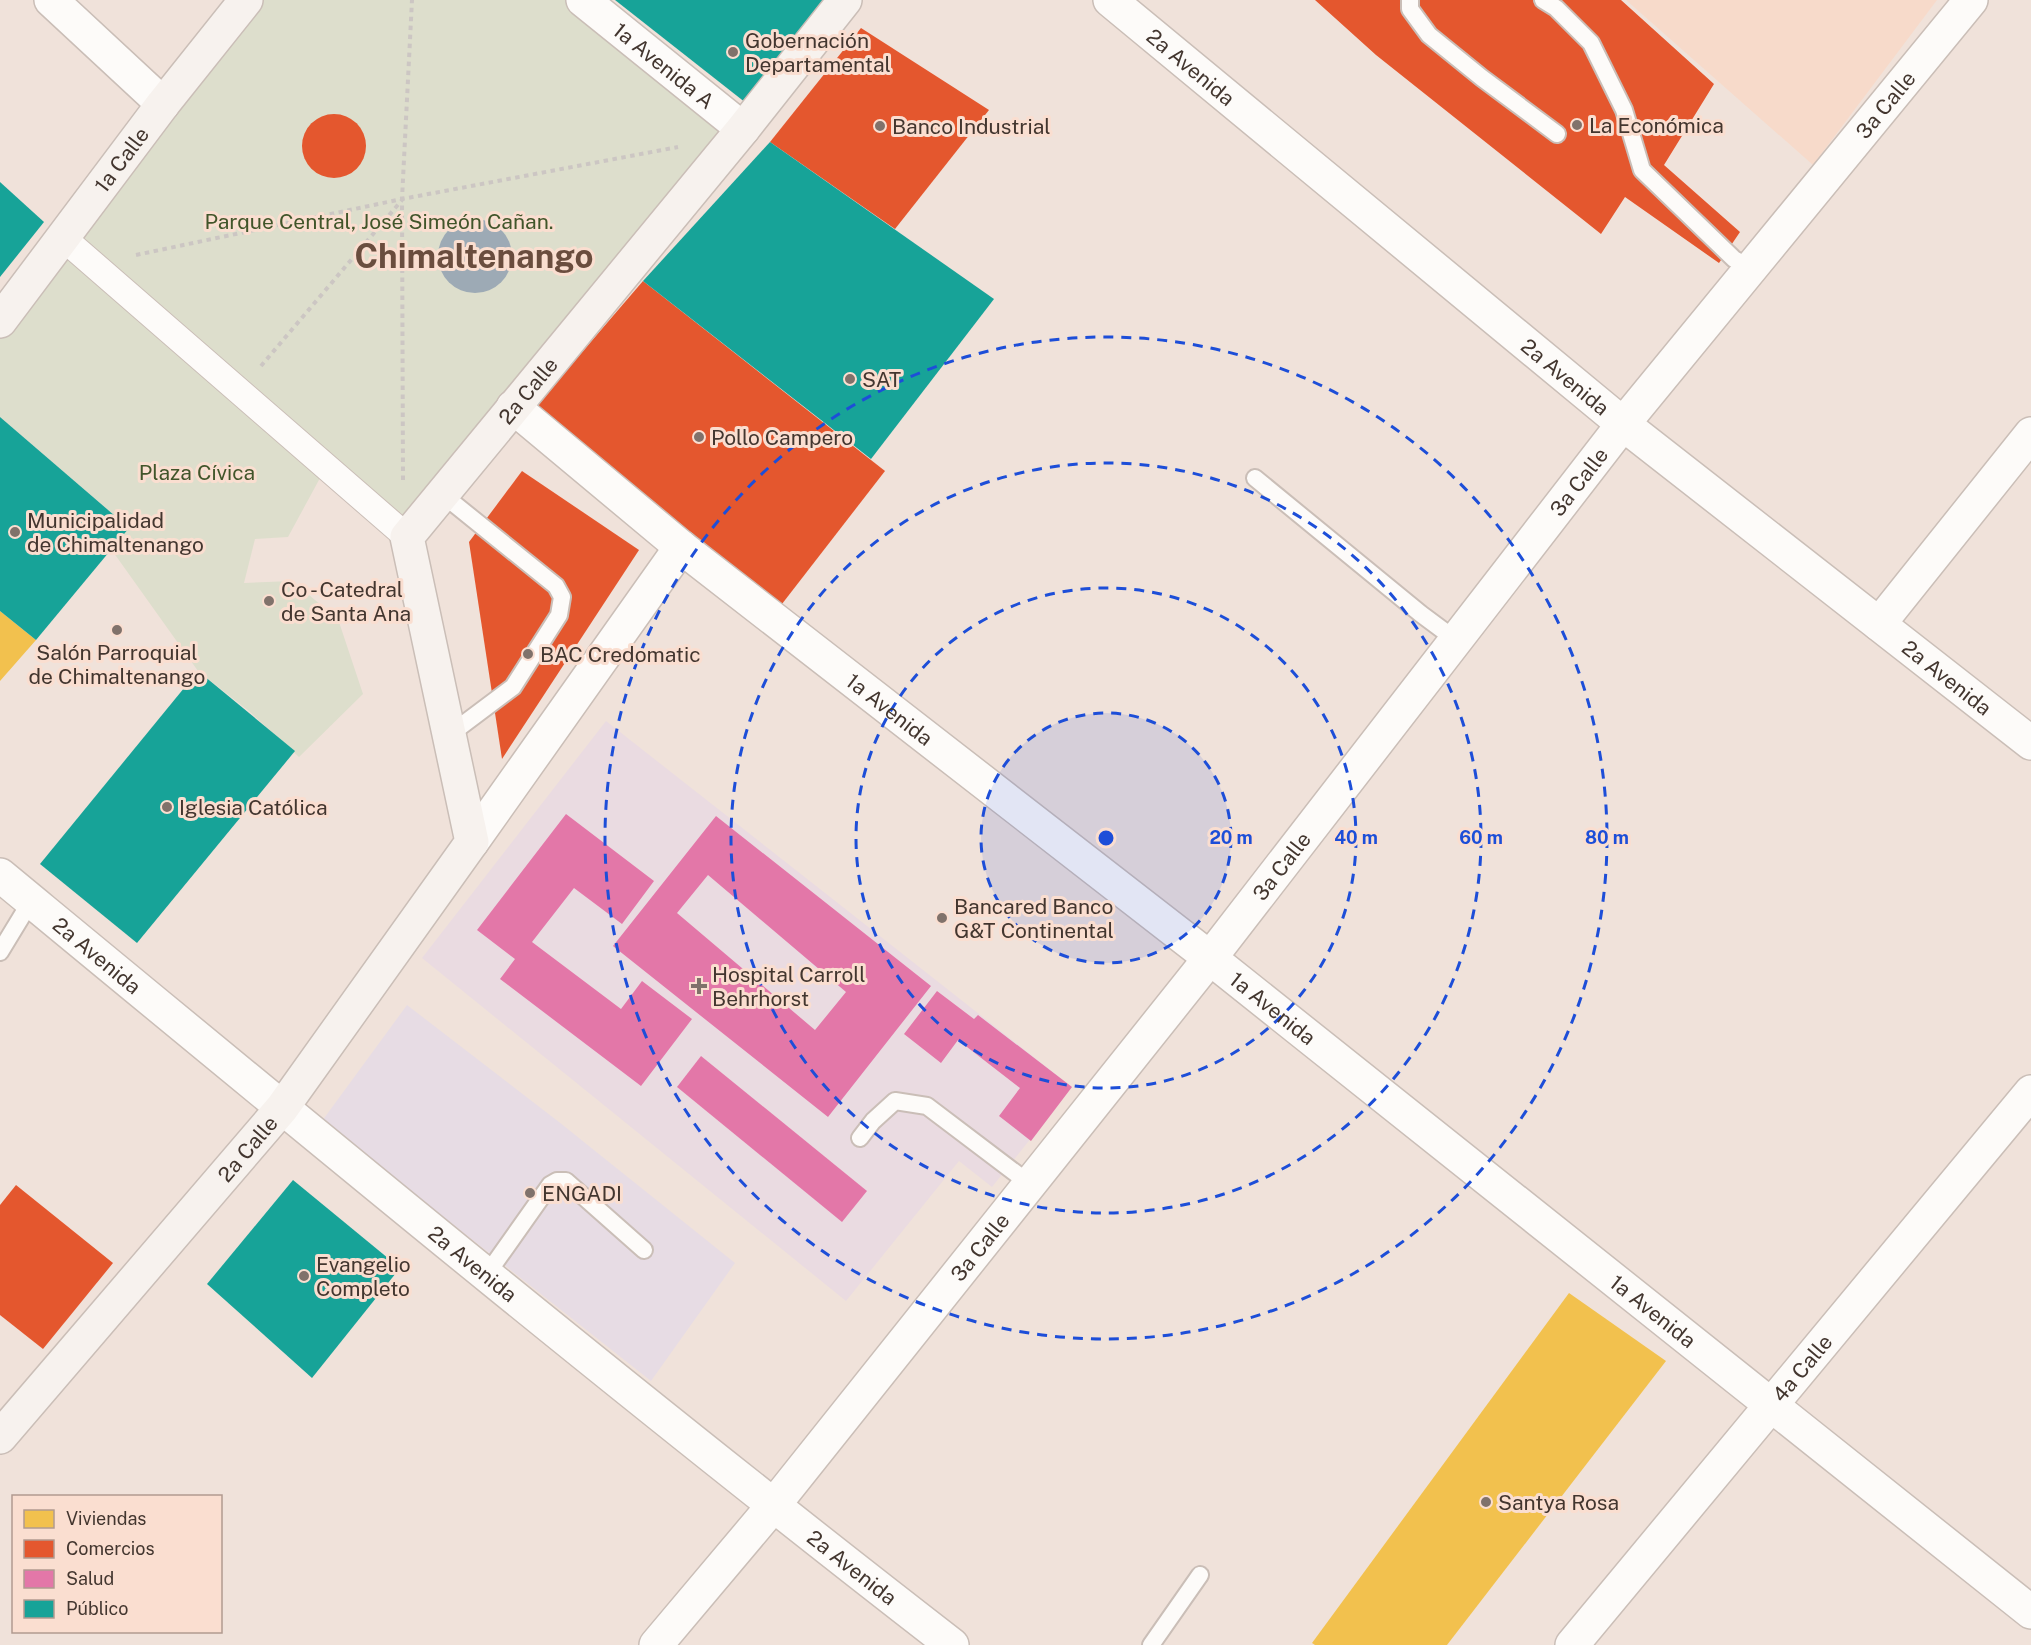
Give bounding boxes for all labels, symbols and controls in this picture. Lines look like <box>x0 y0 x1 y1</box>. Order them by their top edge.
street label: 1a Avenida A <box>608 17 720 114</box>
street label: 2a Avenida <box>1142 23 1240 111</box>
place label: Gobernación Departamental <box>745 28 891 77</box>
marker: Gobernación Departamental <box>726 45 740 59</box>
street label: 3a Calle <box>1850 66 1920 143</box>
place label: La Económica <box>1589 113 1724 138</box>
place label: Banco Industrial <box>892 114 1051 139</box>
marker: La Económica <box>1570 118 1584 132</box>
marker: Banco Industrial <box>873 119 887 133</box>
street label: 1a Calle <box>89 122 154 197</box>
park label: Parque Central, José Simeón Cañan. <box>205 209 553 234</box>
district label: Chimaltenango <box>354 237 594 275</box>
street label: 2a Avenida <box>1516 333 1615 420</box>
street label: 2a Calle <box>493 352 563 429</box>
place label: SAT <box>862 367 901 392</box>
marker: SAT <box>843 372 857 386</box>
place label: Pollo Campero <box>711 425 853 450</box>
marker: Pollo Campero <box>692 430 706 444</box>
street label: 3a Calle <box>1544 442 1613 521</box>
park label: Plaza Cívica <box>139 460 255 485</box>
place label: Municipalidad de Chimaltenango <box>27 508 204 557</box>
marker: Municipalidad de Chimaltenango <box>8 525 22 539</box>
place label: Co - Catedral de Santa Ana <box>281 577 411 626</box>
marker: Co - Catedral de Santa Ana <box>262 594 276 608</box>
marker: Salón Parroquial de Chimaltenango <box>110 623 124 637</box>
street label: 2a Avenida <box>1897 635 1997 720</box>
place label: Salón Parroquial de Chimaltenango <box>29 640 205 689</box>
place label: BAC Credomatic <box>540 642 701 667</box>
marker: BAC Credomatic <box>521 647 535 661</box>
street label: 1a Avenida <box>841 668 938 751</box>
place label: Iglesia Católica <box>179 795 328 820</box>
marker: Iglesia Católica <box>160 800 174 814</box>
text: 20 m <box>1209 827 1253 848</box>
street label: 3a Calle <box>1247 827 1315 905</box>
text: 40 m <box>1334 827 1378 848</box>
text: 60 m <box>1459 827 1503 848</box>
text: 80 m <box>1585 827 1629 848</box>
centre of rings <box>1096 828 1116 848</box>
place label: Bancared Banco G&T Continental <box>954 894 1114 943</box>
marker: Bancared Banco G&T Continental <box>935 911 949 925</box>
street label: 2a Avenida <box>48 912 146 999</box>
place label: Hospital Carroll Behrhorst <box>712 962 866 1011</box>
street label: 1a Avenida <box>1225 966 1321 1050</box>
marker: Hospital Carroll Behrhorst <box>690 977 708 995</box>
street label: 2a Calle <box>212 1110 283 1187</box>
place label: ENGADI <box>542 1181 622 1206</box>
marker: ENGADI <box>523 1186 537 1200</box>
street label: 3a Calle <box>945 1208 1014 1286</box>
street label: 2a Avenida <box>424 1220 522 1307</box>
place label: Evangelio Completo <box>316 1252 411 1301</box>
marker: Evangelio Completo <box>297 1269 311 1283</box>
street label: 1a Avenida <box>1605 1269 1701 1353</box>
street label: 4a Calle <box>1767 1329 1837 1407</box>
place label: Santya Rosa <box>1498 1490 1619 1515</box>
legend <box>12 1495 222 1633</box>
marker: Santya Rosa <box>1479 1495 1493 1509</box>
text: Viviendas <box>66 1508 146 1529</box>
street label: 2a Avenida <box>803 1524 902 1610</box>
text: Comercios <box>66 1538 155 1559</box>
text: Salud <box>66 1568 114 1589</box>
text: Público <box>66 1598 128 1619</box>

